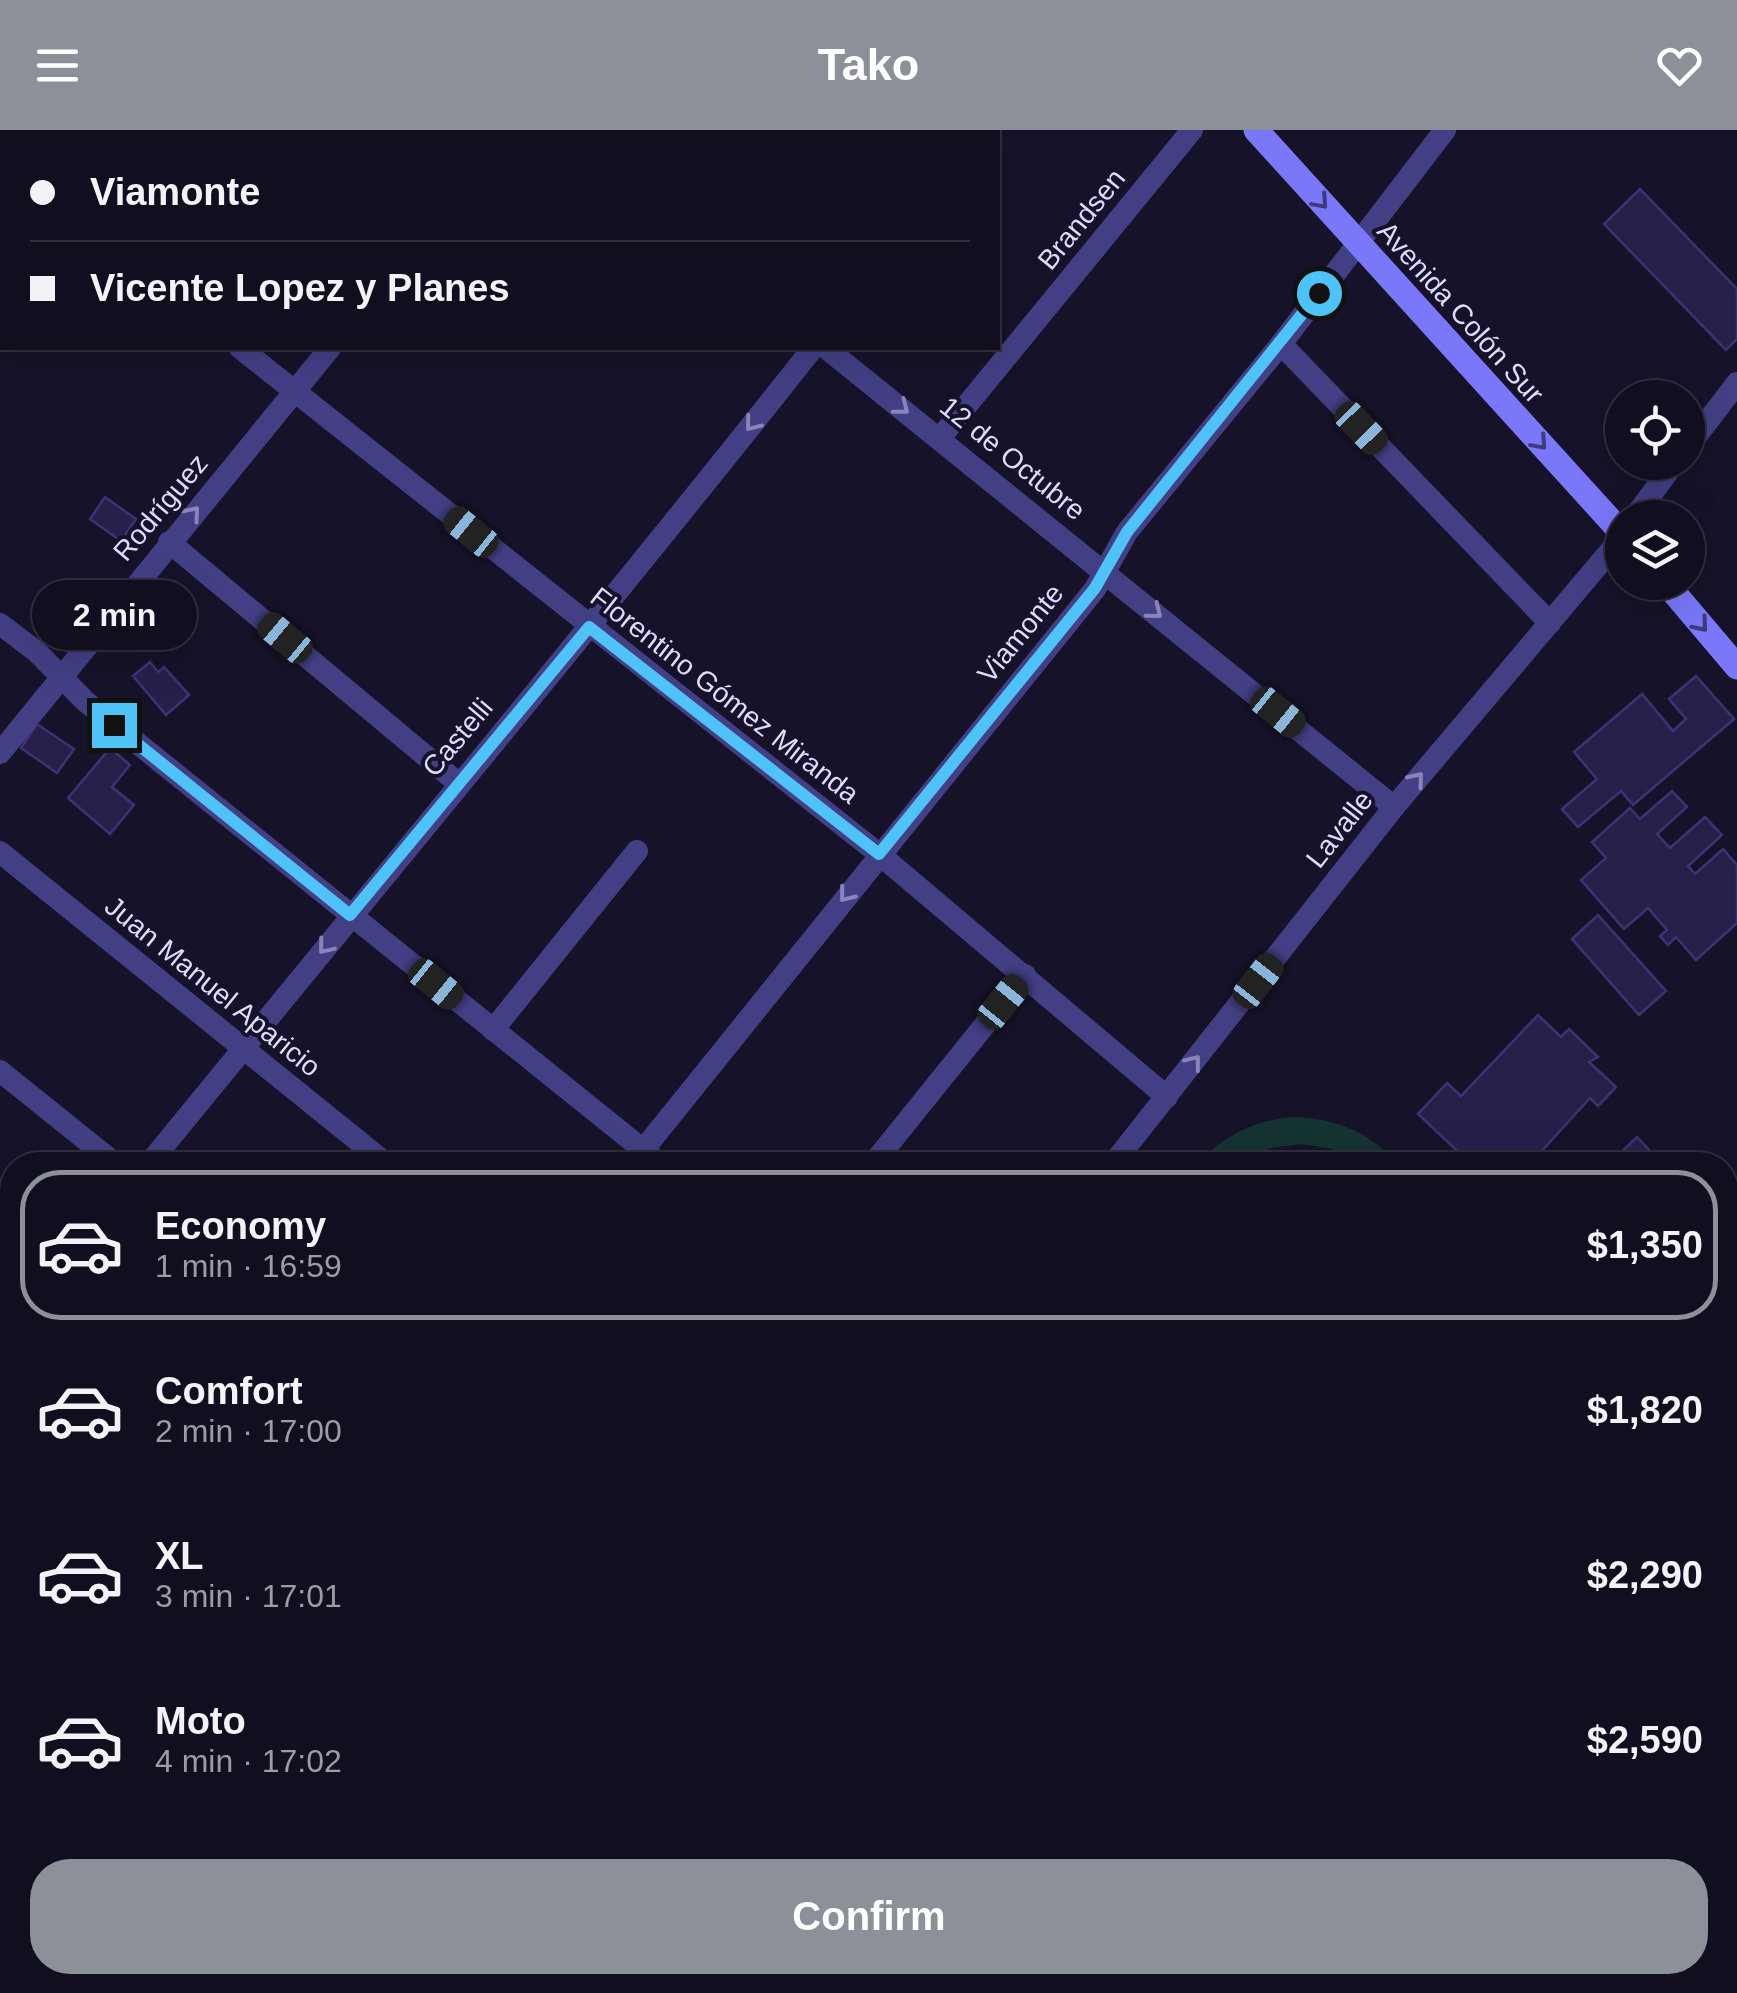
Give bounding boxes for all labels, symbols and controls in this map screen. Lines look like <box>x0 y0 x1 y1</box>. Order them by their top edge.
icon: menu <box>30 38 85 93</box>
icon: heart <box>1652 38 1707 93</box>
text: Tako <box>818 39 919 90</box>
street label: Brandsen <box>1032 163 1131 276</box>
text: Viamonte <box>90 171 260 213</box>
one-way arrow <box>1310 190 1328 209</box>
street label: Avenida Colón Sur <box>1371 215 1550 409</box>
text: Vicente Lopez y Planes <box>90 267 510 309</box>
route start <box>1297 271 1342 316</box>
map controls <box>1605 380 1705 600</box>
button: locate <box>1605 380 1705 480</box>
street label: 12 de Octubre <box>934 391 1091 526</box>
one-way arrow <box>891 396 909 414</box>
car <box>1329 396 1393 460</box>
one-way arrow <box>746 413 764 431</box>
one-way arrow <box>1528 431 1546 450</box>
street label: Rodríguez <box>107 448 214 567</box>
button: layers <box>1605 500 1705 600</box>
car <box>438 501 504 563</box>
one-way arrow <box>181 507 199 525</box>
street label: Viamonte <box>971 578 1070 689</box>
callout: 2 min <box>32 580 196 650</box>
street label: Florentino Gómez Miranda <box>585 581 865 810</box>
text: 2 min <box>73 597 156 633</box>
one-way arrow <box>1144 600 1162 618</box>
car <box>252 607 318 669</box>
one-way arrow <box>1689 614 1707 632</box>
car <box>1245 681 1311 743</box>
street label: Castelli <box>416 692 499 782</box>
route end <box>92 703 137 748</box>
one-way arrow <box>1406 772 1424 791</box>
street label: Lavalle <box>1300 785 1379 874</box>
one-way arrow <box>840 884 858 902</box>
street label: Juan Manuel Aparicio <box>99 890 326 1083</box>
one-way arrow <box>319 935 337 953</box>
car <box>1228 948 1288 1014</box>
car <box>403 953 469 1015</box>
car <box>972 969 1034 1035</box>
one-way arrow <box>1183 1055 1200 1073</box>
icon: car <box>35 1200 125 1290</box>
text: Economy <box>155 1205 326 1247</box>
text: $1,350 <box>1587 1224 1703 1266</box>
text: 1 min · 16:59 <box>155 1248 342 1284</box>
icon: car <box>35 1365 125 1455</box>
text: Comfort <box>155 1370 303 1412</box>
text: $1,820 <box>1587 1389 1703 1431</box>
text: 2 min · 17:00 <box>155 1413 342 1449</box>
icon: car <box>35 1530 125 1620</box>
text: XL <box>155 1535 204 1577</box>
text: $2,290 <box>1587 1554 1703 1596</box>
text: 3 min · 17:01 <box>155 1578 342 1614</box>
icon: car <box>35 1695 125 1785</box>
text: Moto <box>155 1700 246 1742</box>
text: $2,590 <box>1587 1719 1703 1761</box>
text: 4 min · 17:02 <box>155 1743 342 1779</box>
button: Confirm <box>30 1859 1708 1974</box>

